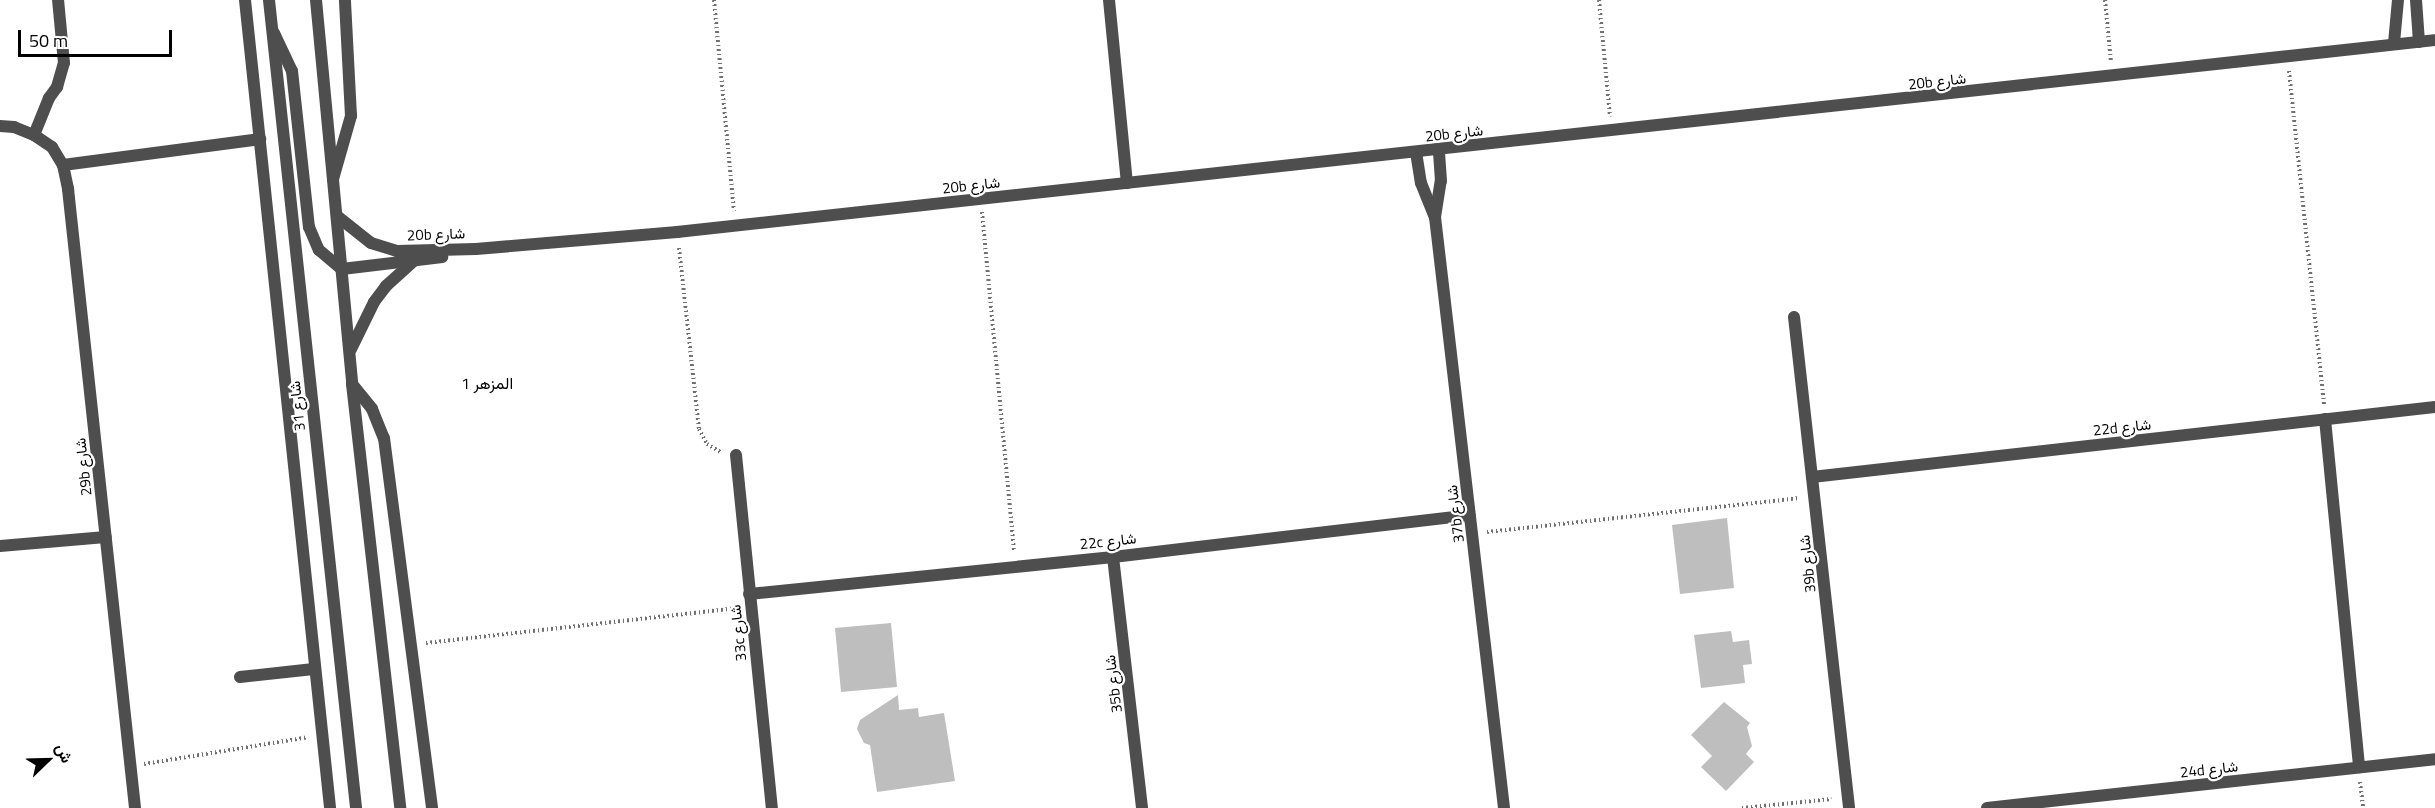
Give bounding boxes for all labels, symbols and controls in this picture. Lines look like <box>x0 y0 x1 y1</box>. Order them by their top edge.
scale bar <box>21 18 176 56</box>
text: 50 m <box>29 27 68 54</box>
street label: 20b شارع <box>1907 69 1967 93</box>
street label: 20b شارع <box>1424 121 1484 145</box>
street label: 20b شارع <box>941 173 1001 197</box>
street label: 20b شارع <box>407 224 465 244</box>
district label: المزهر 1 <box>461 373 513 393</box>
street label: شارع 31 <box>285 380 309 432</box>
street label: 22d شارع <box>2092 415 2152 439</box>
street label: 29b شارع <box>71 437 95 497</box>
street label: 37b شارع <box>1443 484 1467 544</box>
street label: 22c شارع <box>1079 529 1137 553</box>
street label: 39b شارع <box>1795 534 1819 594</box>
street label: 33c شارع <box>726 604 750 662</box>
street label: 35b شارع <box>1101 654 1125 714</box>
north arrow <box>18 730 78 790</box>
text: ش <box>50 739 79 767</box>
street label: 24d شارع <box>2179 757 2239 781</box>

